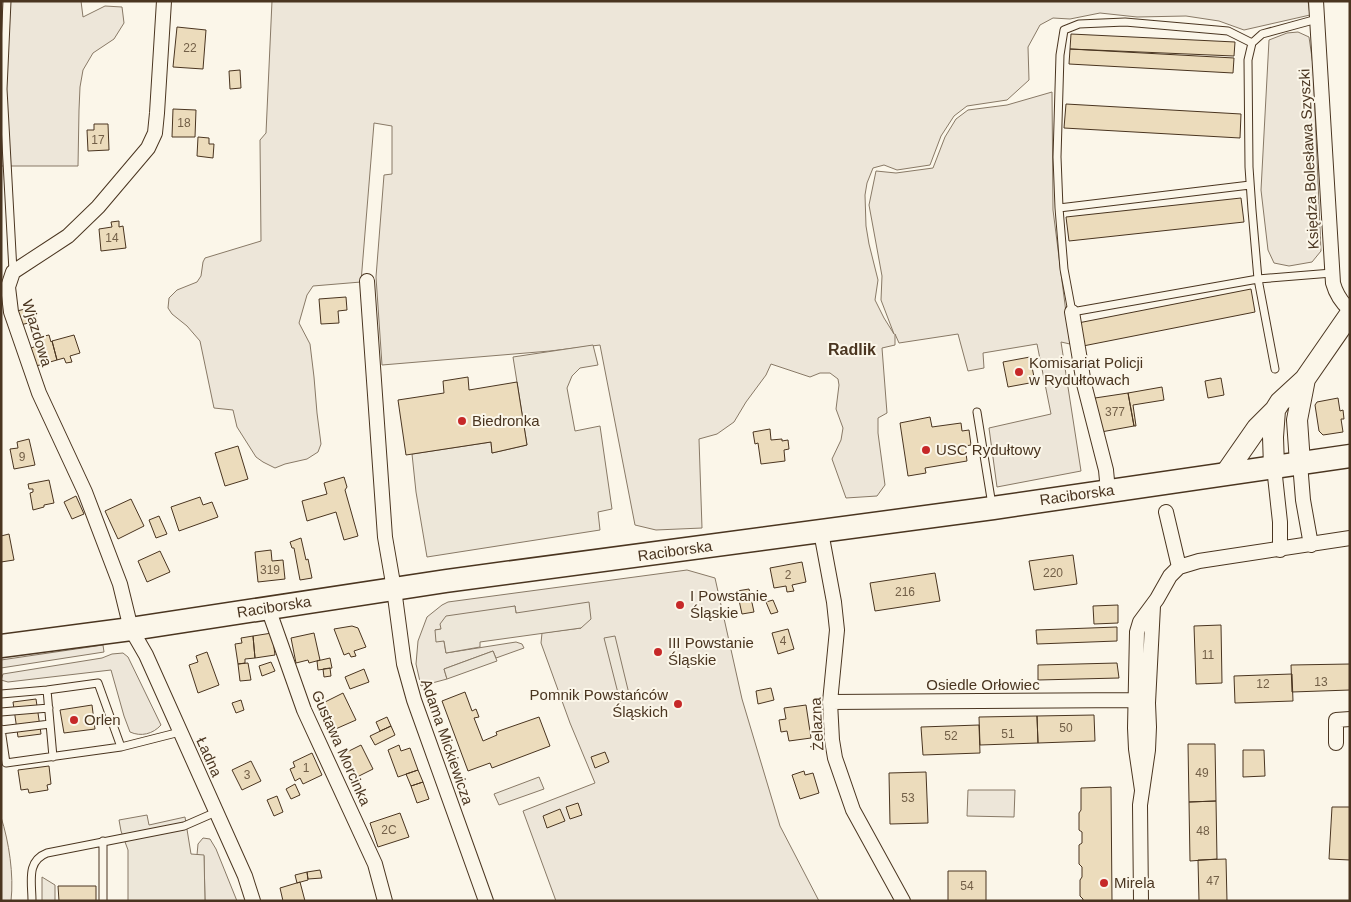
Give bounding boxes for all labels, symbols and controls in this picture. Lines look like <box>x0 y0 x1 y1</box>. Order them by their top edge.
house number: 22 <box>183 41 197 55</box>
street label: Księdza Bolesława Szyszki <box>1295 68 1322 250</box>
house number: 18 <box>177 116 191 130</box>
house number: 17 <box>91 133 105 147</box>
house number: 14 <box>105 231 119 245</box>
street label: Wjazdowa <box>19 297 56 369</box>
district label: Radlik <box>828 341 876 358</box>
place label: Komisariat Policji w Rydułtowach <box>1028 354 1143 388</box>
marker: Komisariat Policji w Rydułtowach <box>1013 366 1025 378</box>
house number: 377 <box>1105 405 1125 419</box>
place label: Biedronka <box>472 412 540 429</box>
marker: Biedronka <box>456 415 468 427</box>
place label: USC Rydułtowy <box>936 441 1042 458</box>
marker: USC Rydułtowy <box>920 444 932 456</box>
house number: 9 <box>19 450 26 464</box>
street label: Raciborska <box>1039 481 1116 508</box>
street label: Raciborska <box>637 537 714 564</box>
house number: 319 <box>260 563 280 577</box>
house number: 220 <box>1043 566 1063 580</box>
house number: 2 <box>785 568 792 582</box>
house number: 216 <box>895 585 915 599</box>
place label: I Powstanie Śląskie <box>690 587 768 621</box>
street label: Raciborska <box>236 592 313 621</box>
marker: I Powstanie Śląskie <box>674 599 686 611</box>
place label: III Powstanie Śląskie <box>668 634 754 668</box>
house number: 4 <box>780 634 787 648</box>
marker: III Powstanie Śląskie <box>652 646 664 658</box>
house number: 11 <box>1202 648 1215 662</box>
house number: 13 <box>1314 675 1328 689</box>
street label: Osiedle Orłowiec <box>926 676 1040 693</box>
street label: Adama Mickiewicza <box>418 677 477 807</box>
house number: 12 <box>1256 677 1270 691</box>
place label: Pomnik Powstańców Śląskich <box>530 686 668 720</box>
street label: Gustawa Morcinka <box>308 688 375 809</box>
street label: Żelazna <box>807 696 826 751</box>
marker: Pomnik Powstańców Śląskich <box>672 698 684 710</box>
place label: Orlen <box>84 711 121 728</box>
marker: Orlen <box>68 714 80 726</box>
house number: 50 <box>1059 721 1073 735</box>
house number: 51 <box>1001 727 1015 741</box>
house number: 52 <box>944 729 958 743</box>
street label: Ładna <box>193 734 226 780</box>
house number: 1 <box>303 761 310 775</box>
house number: 49 <box>1195 766 1209 780</box>
house number: 3 <box>244 768 251 782</box>
house number: 53 <box>901 791 915 805</box>
house number: 2C <box>381 823 397 837</box>
house number: 48 <box>1196 824 1210 838</box>
place label: Mirela <box>1114 874 1155 891</box>
house number: 47 <box>1206 874 1220 888</box>
marker: Mirela <box>1098 877 1110 889</box>
house number: 54 <box>960 879 974 893</box>

